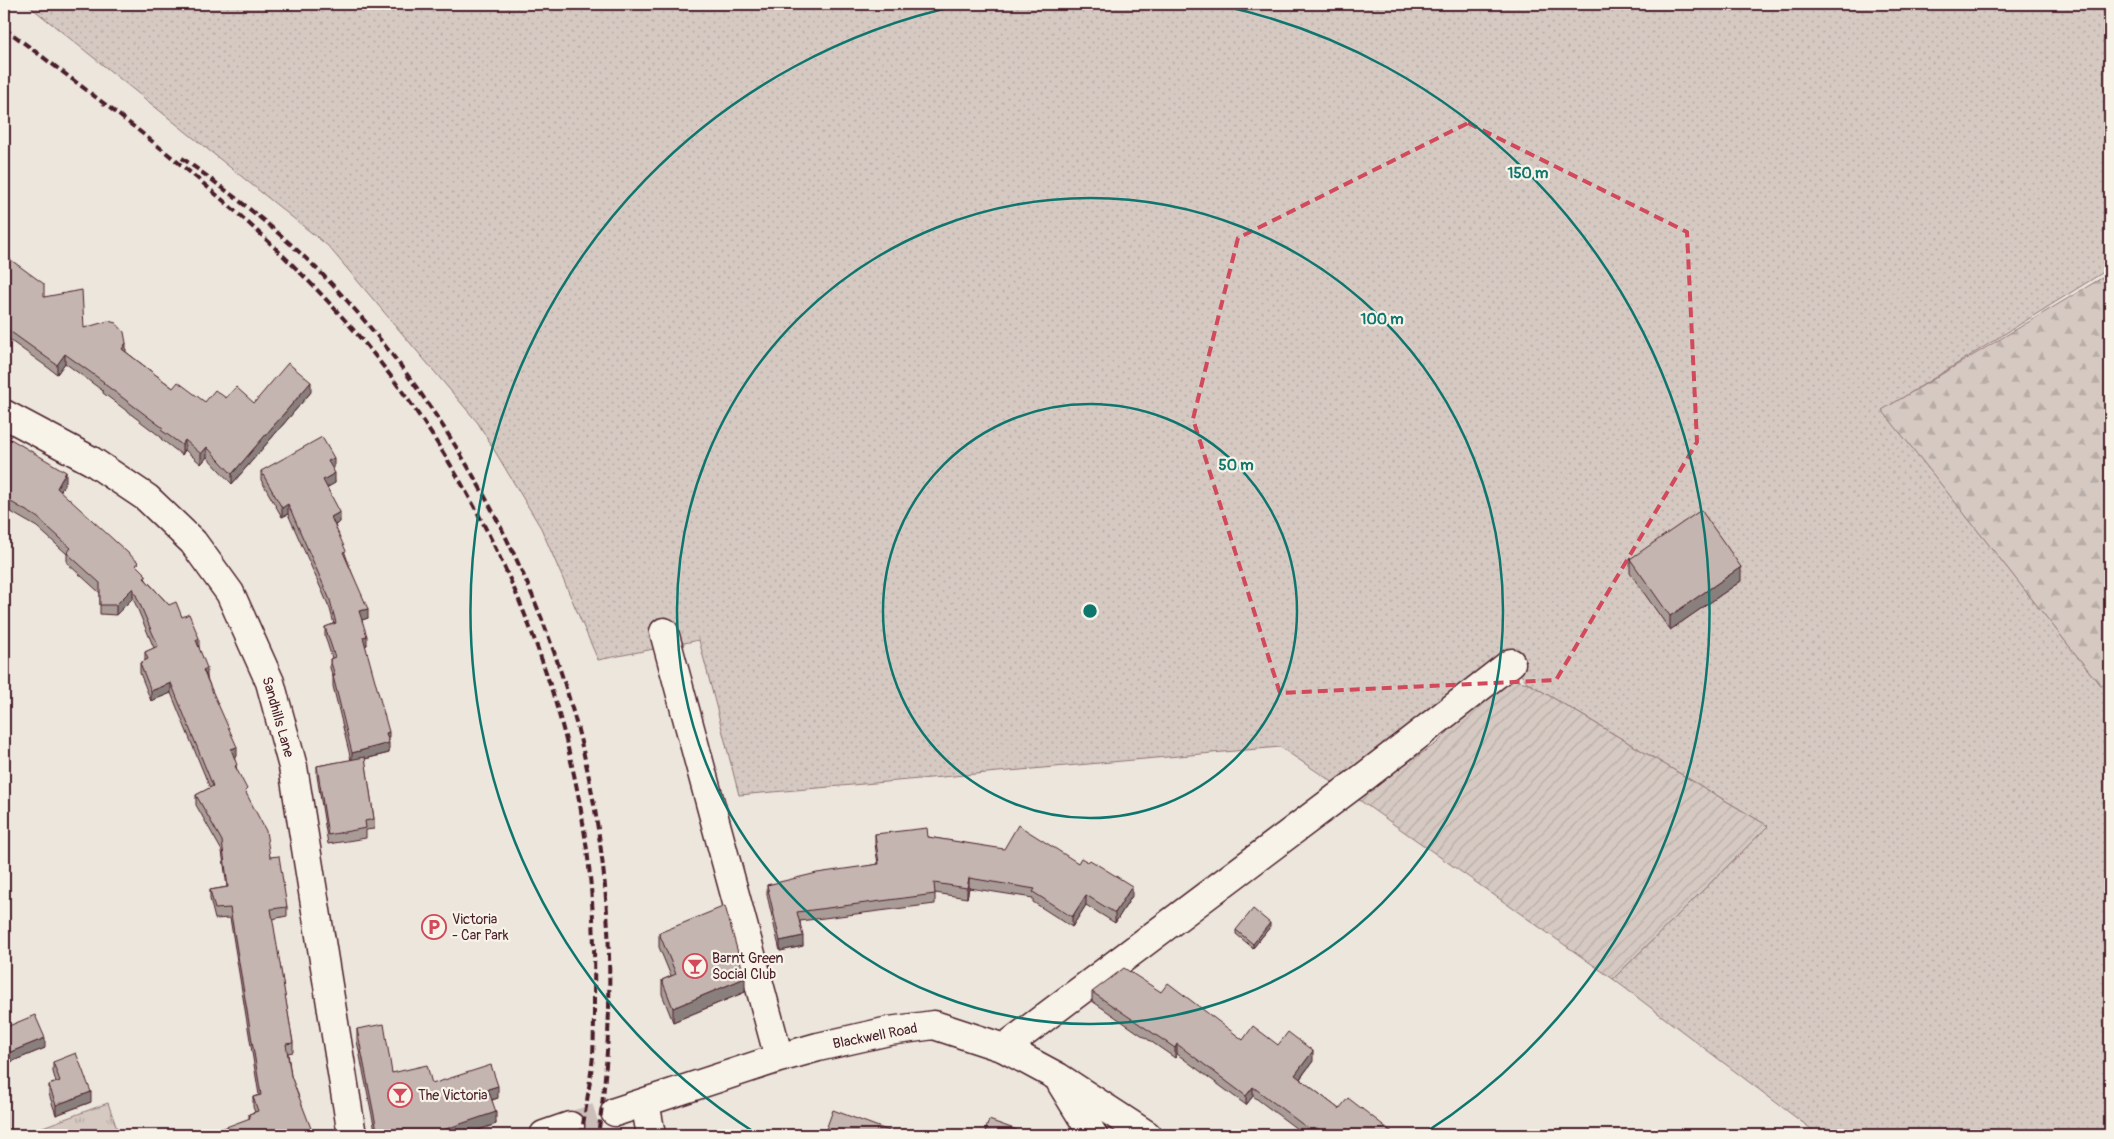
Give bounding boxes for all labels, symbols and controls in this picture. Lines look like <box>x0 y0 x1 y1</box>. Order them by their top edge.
text: 150 m <box>1508 164 1548 183</box>
text: 100 m <box>1361 310 1403 329</box>
text: 50 m <box>1219 456 1253 475</box>
centre of rings <box>1081 602 1099 620</box>
street label: Sandhills Lane <box>258 675 298 759</box>
place label: Victoria - Car Park <box>452 911 509 944</box>
parking icon: Victoria - Car Park <box>421 914 447 940</box>
place label: Barnt Green Social Club <box>712 950 783 983</box>
bar icon: Barnt Green Social Club <box>682 953 708 979</box>
street label: Blackwell Road <box>831 1019 919 1053</box>
bar icon: The Victoria <box>387 1082 413 1108</box>
place label: The Victoria <box>418 1087 487 1104</box>

